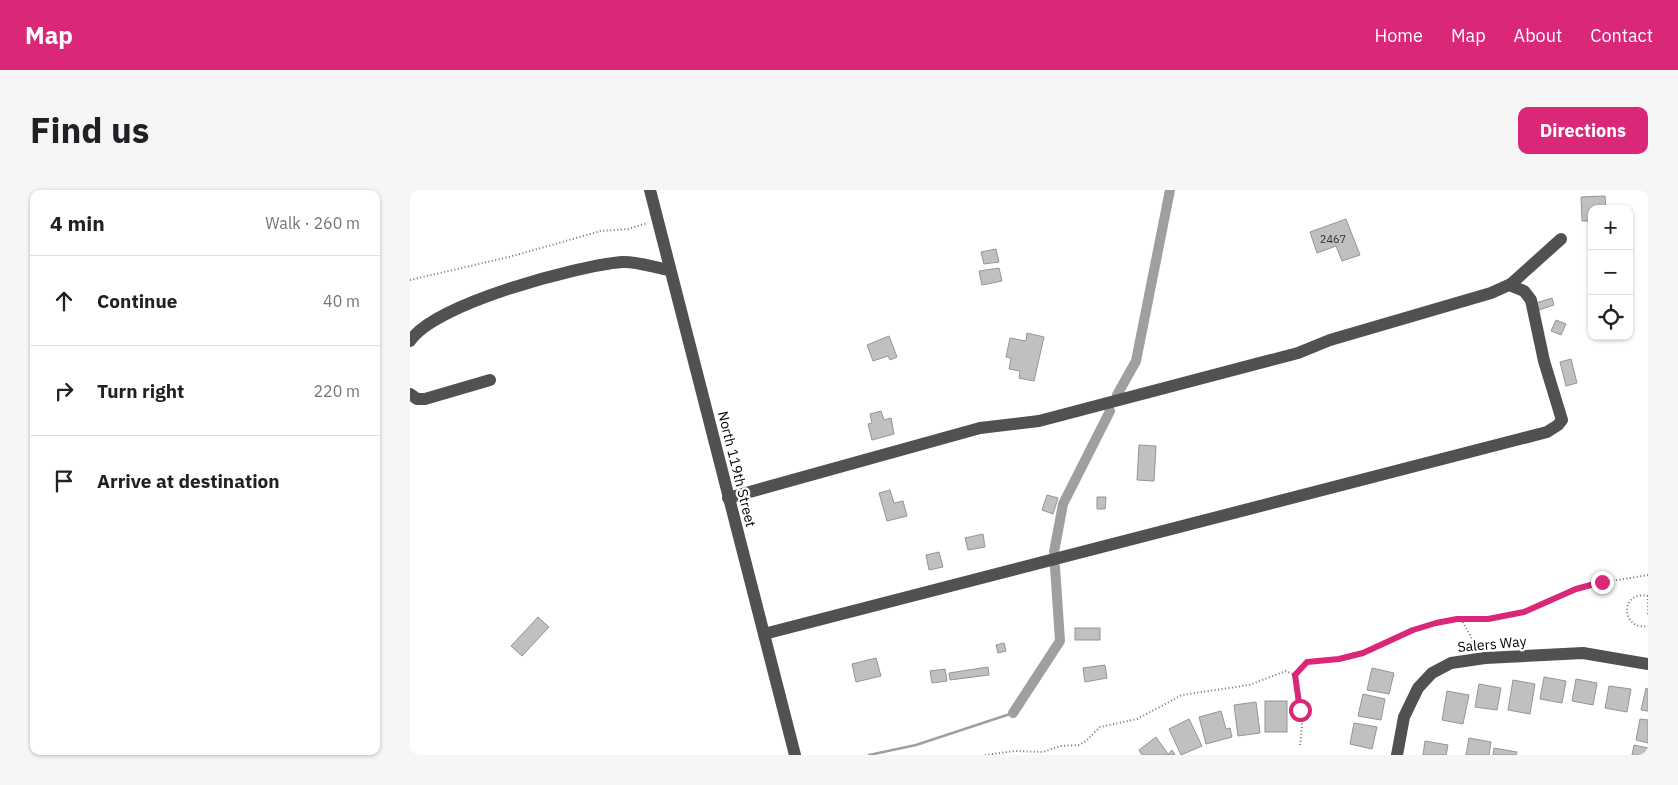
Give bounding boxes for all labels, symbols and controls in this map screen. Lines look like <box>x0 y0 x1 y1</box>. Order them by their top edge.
text: Map <box>25 19 73 51</box>
text: Home <box>1375 24 1423 47</box>
text: Map <box>1451 24 1486 47</box>
text: About <box>1514 24 1562 47</box>
text: Contact <box>1590 24 1653 47</box>
text: Find us <box>30 107 149 153</box>
button: Directions <box>1518 107 1648 154</box>
map controls <box>1588 205 1633 340</box>
button: + <box>1588 205 1633 250</box>
text: 4 min <box>50 209 105 237</box>
text: Walk · 260 m <box>265 213 360 233</box>
house number: 2467 <box>1320 232 1346 246</box>
button: − <box>1588 250 1633 295</box>
icon: ahead <box>50 287 78 315</box>
text: Continue <box>97 289 177 313</box>
text: 40 m <box>323 291 360 311</box>
button: locate <box>1588 295 1633 340</box>
icon: right <box>50 377 78 405</box>
text: Turn right <box>97 379 184 403</box>
text: 220 m <box>313 381 360 401</box>
street label: North 119th Street <box>714 409 760 529</box>
icon: arrive <box>50 467 78 495</box>
text: Arrive at destination <box>97 469 280 493</box>
route end <box>1591 571 1614 594</box>
street label: Salers Way <box>1457 632 1527 656</box>
route start <box>1289 699 1312 722</box>

